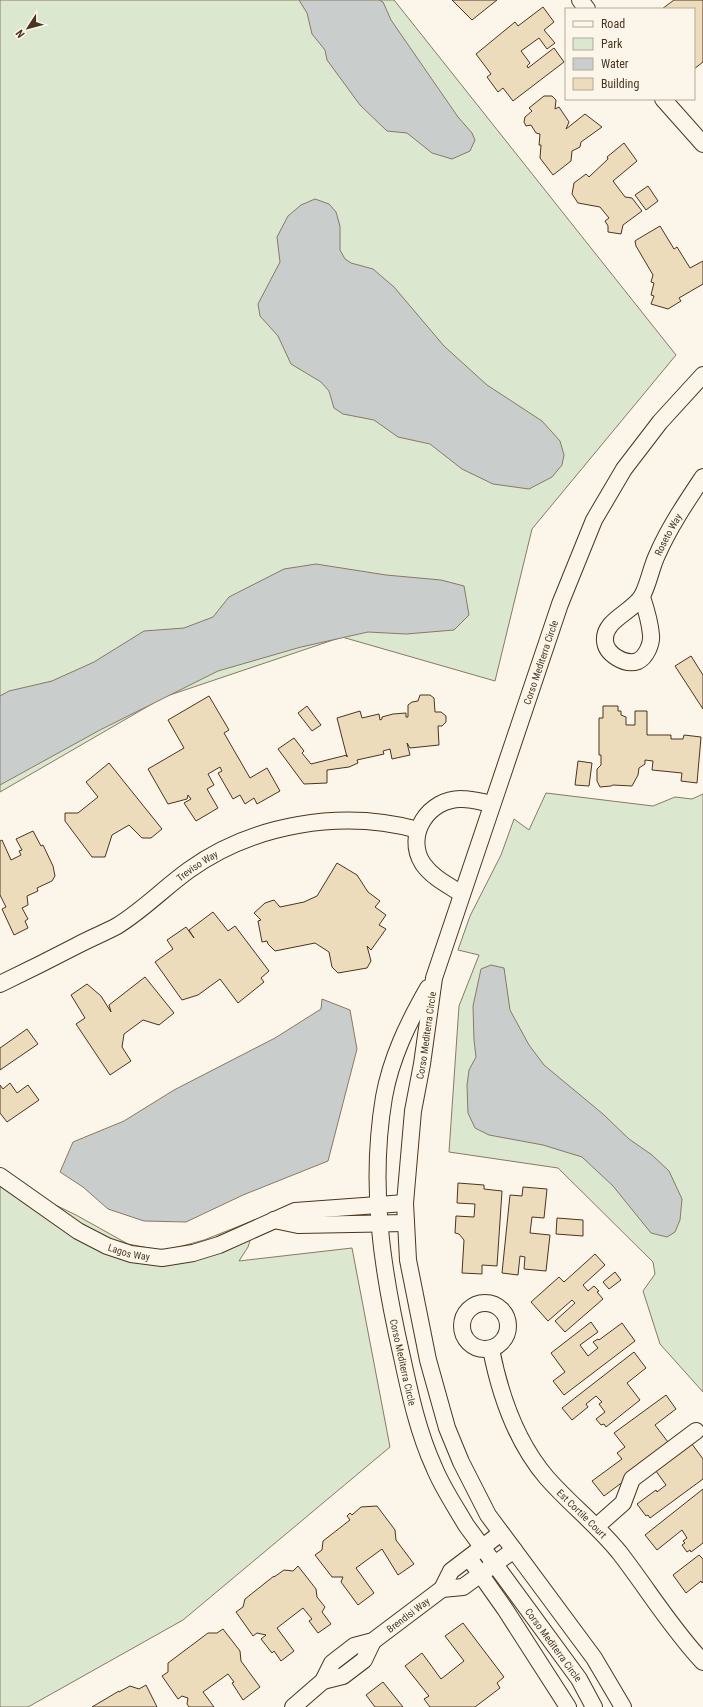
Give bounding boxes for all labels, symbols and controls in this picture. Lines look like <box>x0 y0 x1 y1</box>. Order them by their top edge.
north arrow <box>8 8 48 48</box>
legend <box>565 8 695 100</box>
text: Road <box>601 17 625 31</box>
text: N <box>13 27 28 40</box>
text: Park <box>601 37 623 51</box>
text: Water <box>601 57 629 71</box>
text: Building <box>601 77 639 91</box>
street label: Roseto Way <box>653 512 684 557</box>
street label: Corso Mediterra Circle <box>522 619 560 706</box>
street label: Treviso Way <box>174 848 220 883</box>
street label: Corso Mediterra Circle <box>414 991 438 1080</box>
street label: Lagos Way <box>107 1242 150 1262</box>
street label: Corso Mediterra Circle <box>388 1318 418 1407</box>
street label: Est Cortile Court <box>554 1487 609 1540</box>
street label: Brendisi Way <box>385 1595 432 1635</box>
street label: Corso Mediterra Circle <box>523 1606 584 1684</box>

